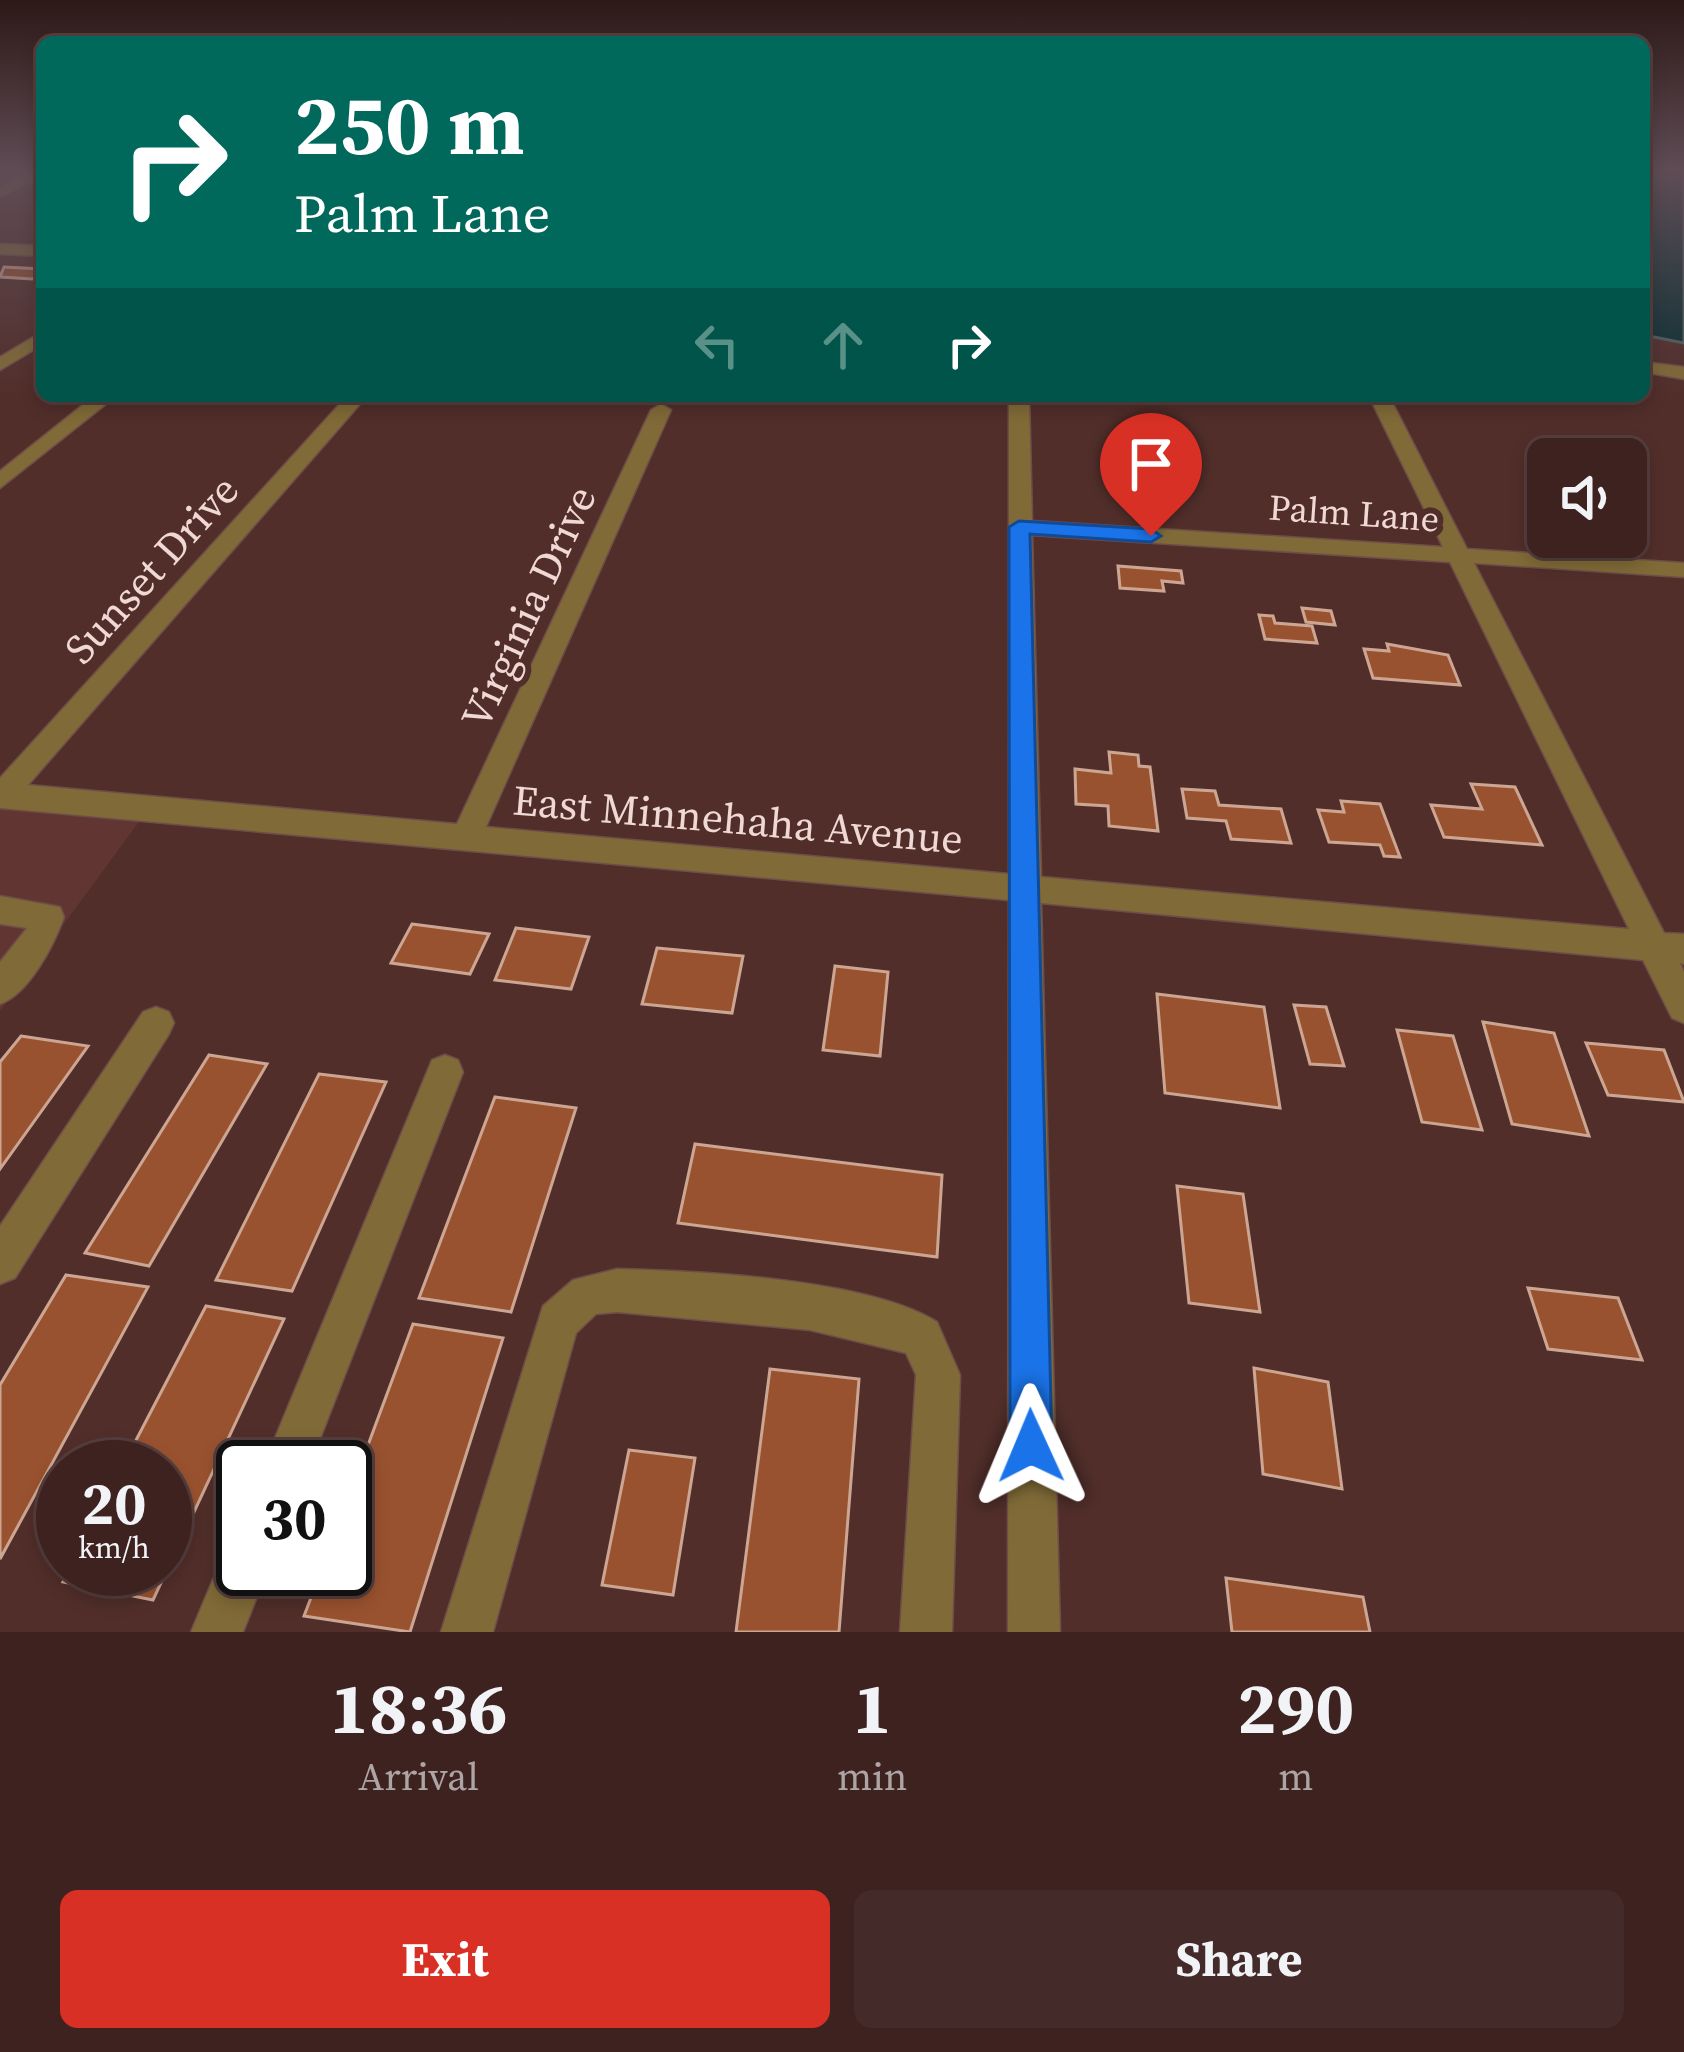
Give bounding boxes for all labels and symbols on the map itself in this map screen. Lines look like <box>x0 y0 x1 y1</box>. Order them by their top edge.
pin <box>1100 413 1202 536</box>
street label: Sunset Drive <box>51 462 251 676</box>
street label: Virginia Drive <box>446 476 610 738</box>
street label: Palm Lane <box>1267 483 1441 543</box>
street label: East Minnehaha Avenue <box>511 770 965 868</box>
position arrow <box>968 1383 1094 1509</box>
speed limit sign: 30 <box>216 1440 372 1596</box>

